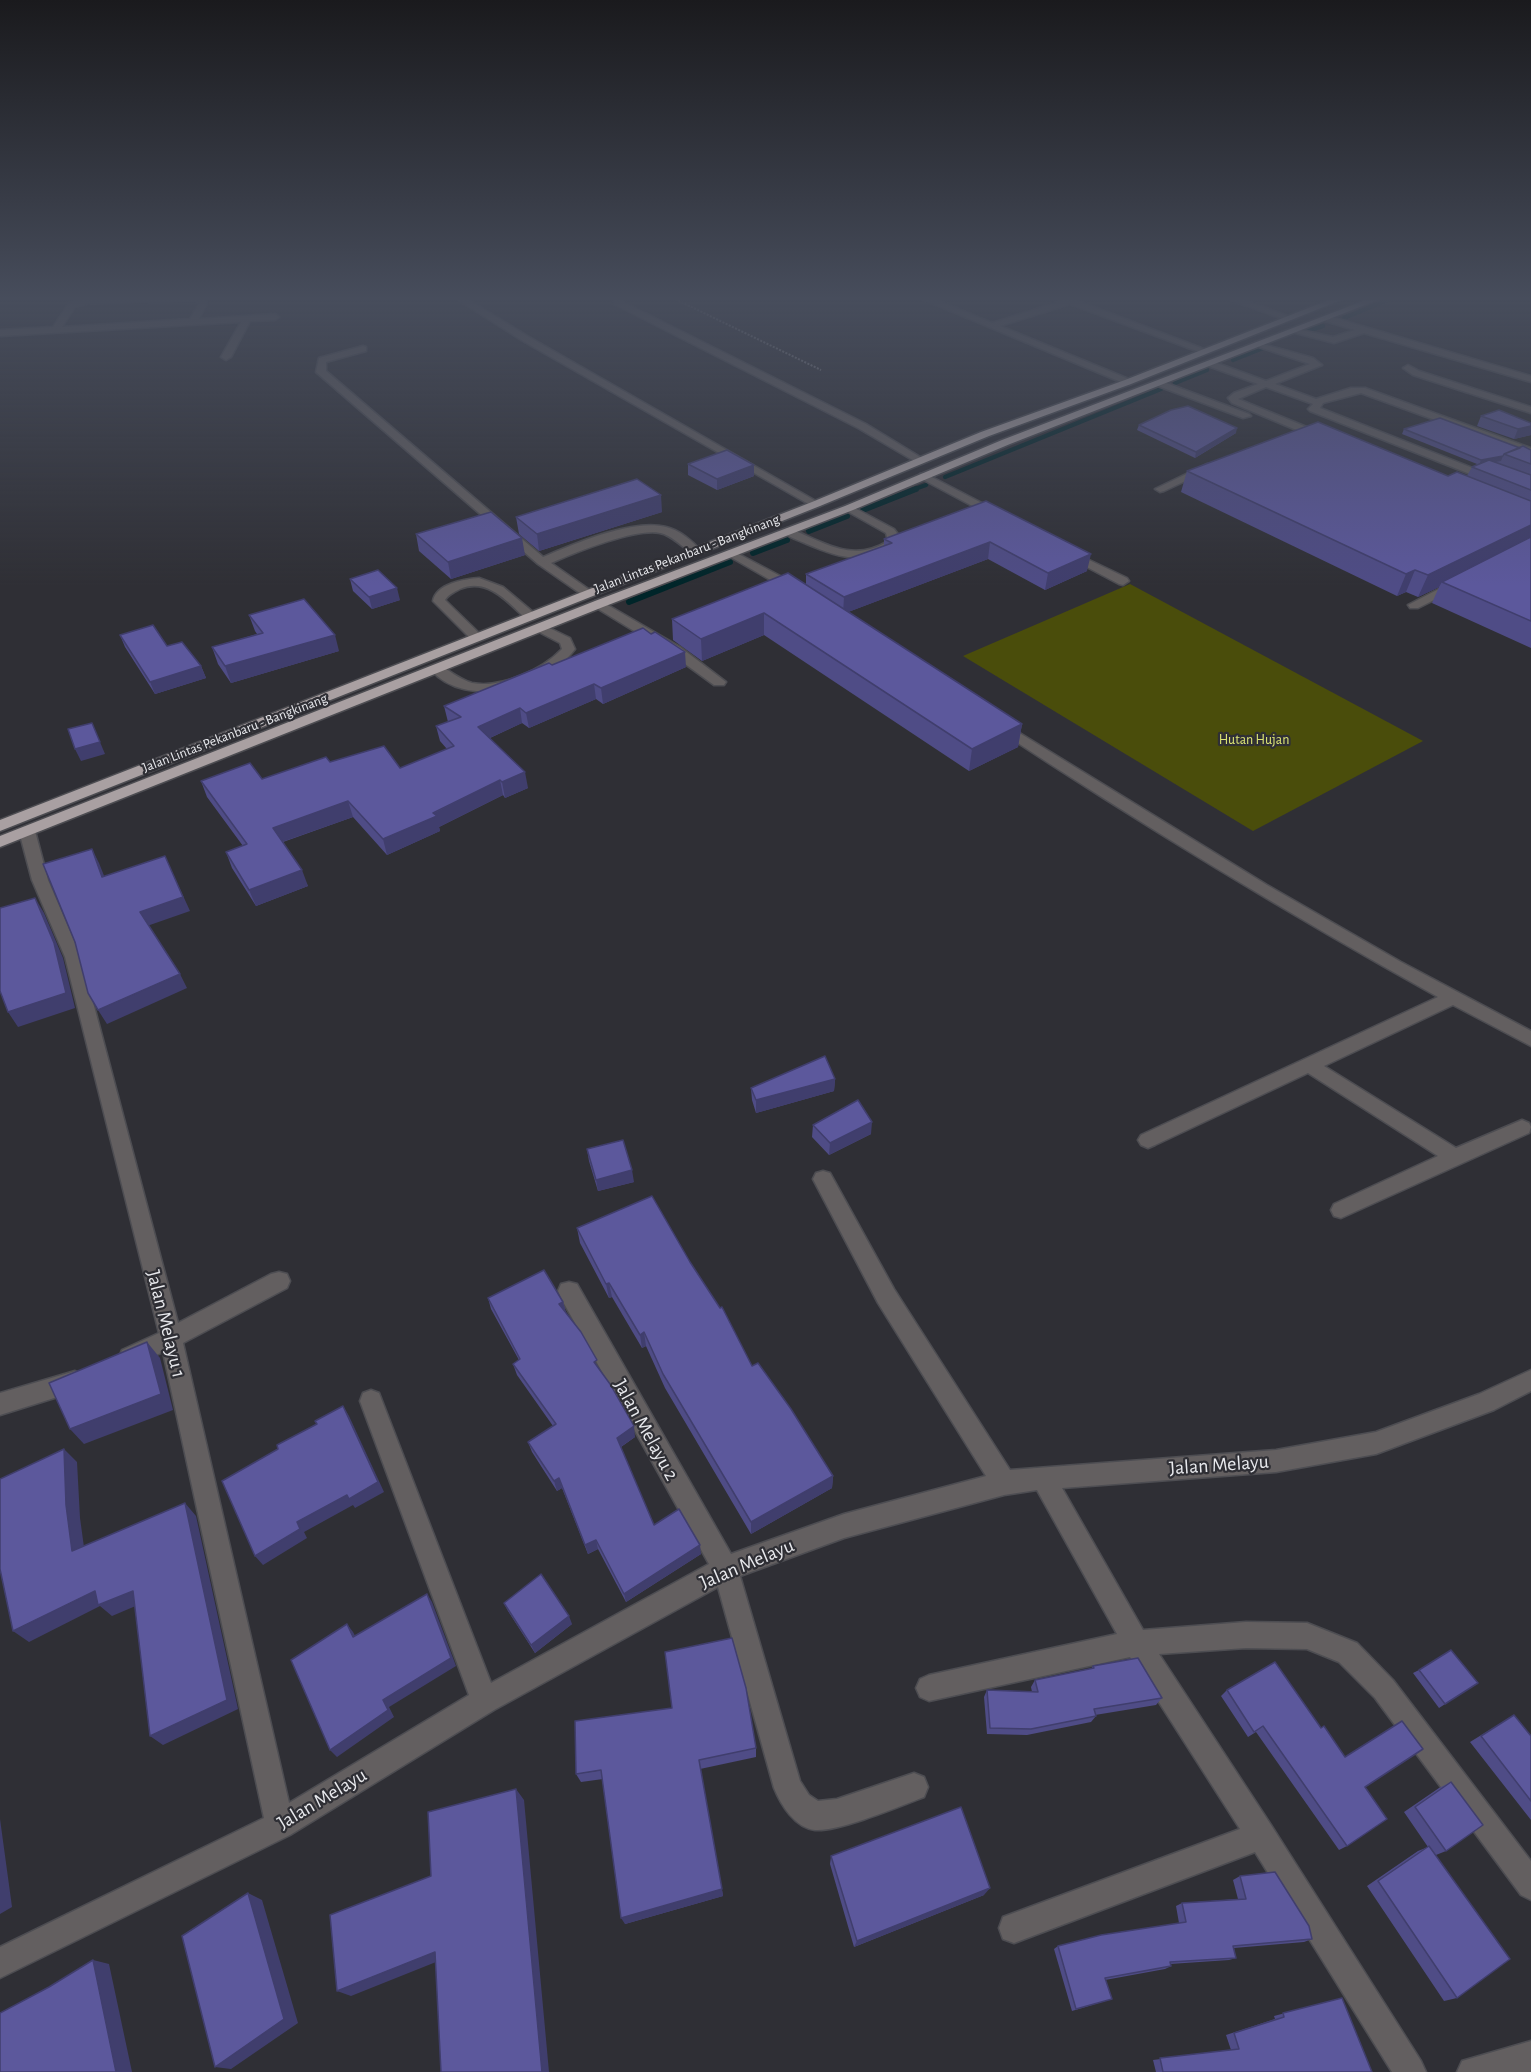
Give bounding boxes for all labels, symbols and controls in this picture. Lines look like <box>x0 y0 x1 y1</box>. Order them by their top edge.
street label: Jalan Lintas Pekanbaru - Bangkinang <box>592 511 782 597</box>
street label: Jalan Lintas Pekanbaru - Bangkinang <box>140 690 330 776</box>
park label: Hutan Hujan <box>1219 732 1289 748</box>
street label: Jalan Melayu 1 <box>141 1268 191 1380</box>
street label: Jalan Melayu 2 <box>608 1375 684 1485</box>
street label: Jalan Melayu <box>1168 1450 1270 1480</box>
street label: Jalan Melayu <box>696 1533 798 1595</box>
street label: Jalan Melayu <box>273 1763 371 1835</box>

